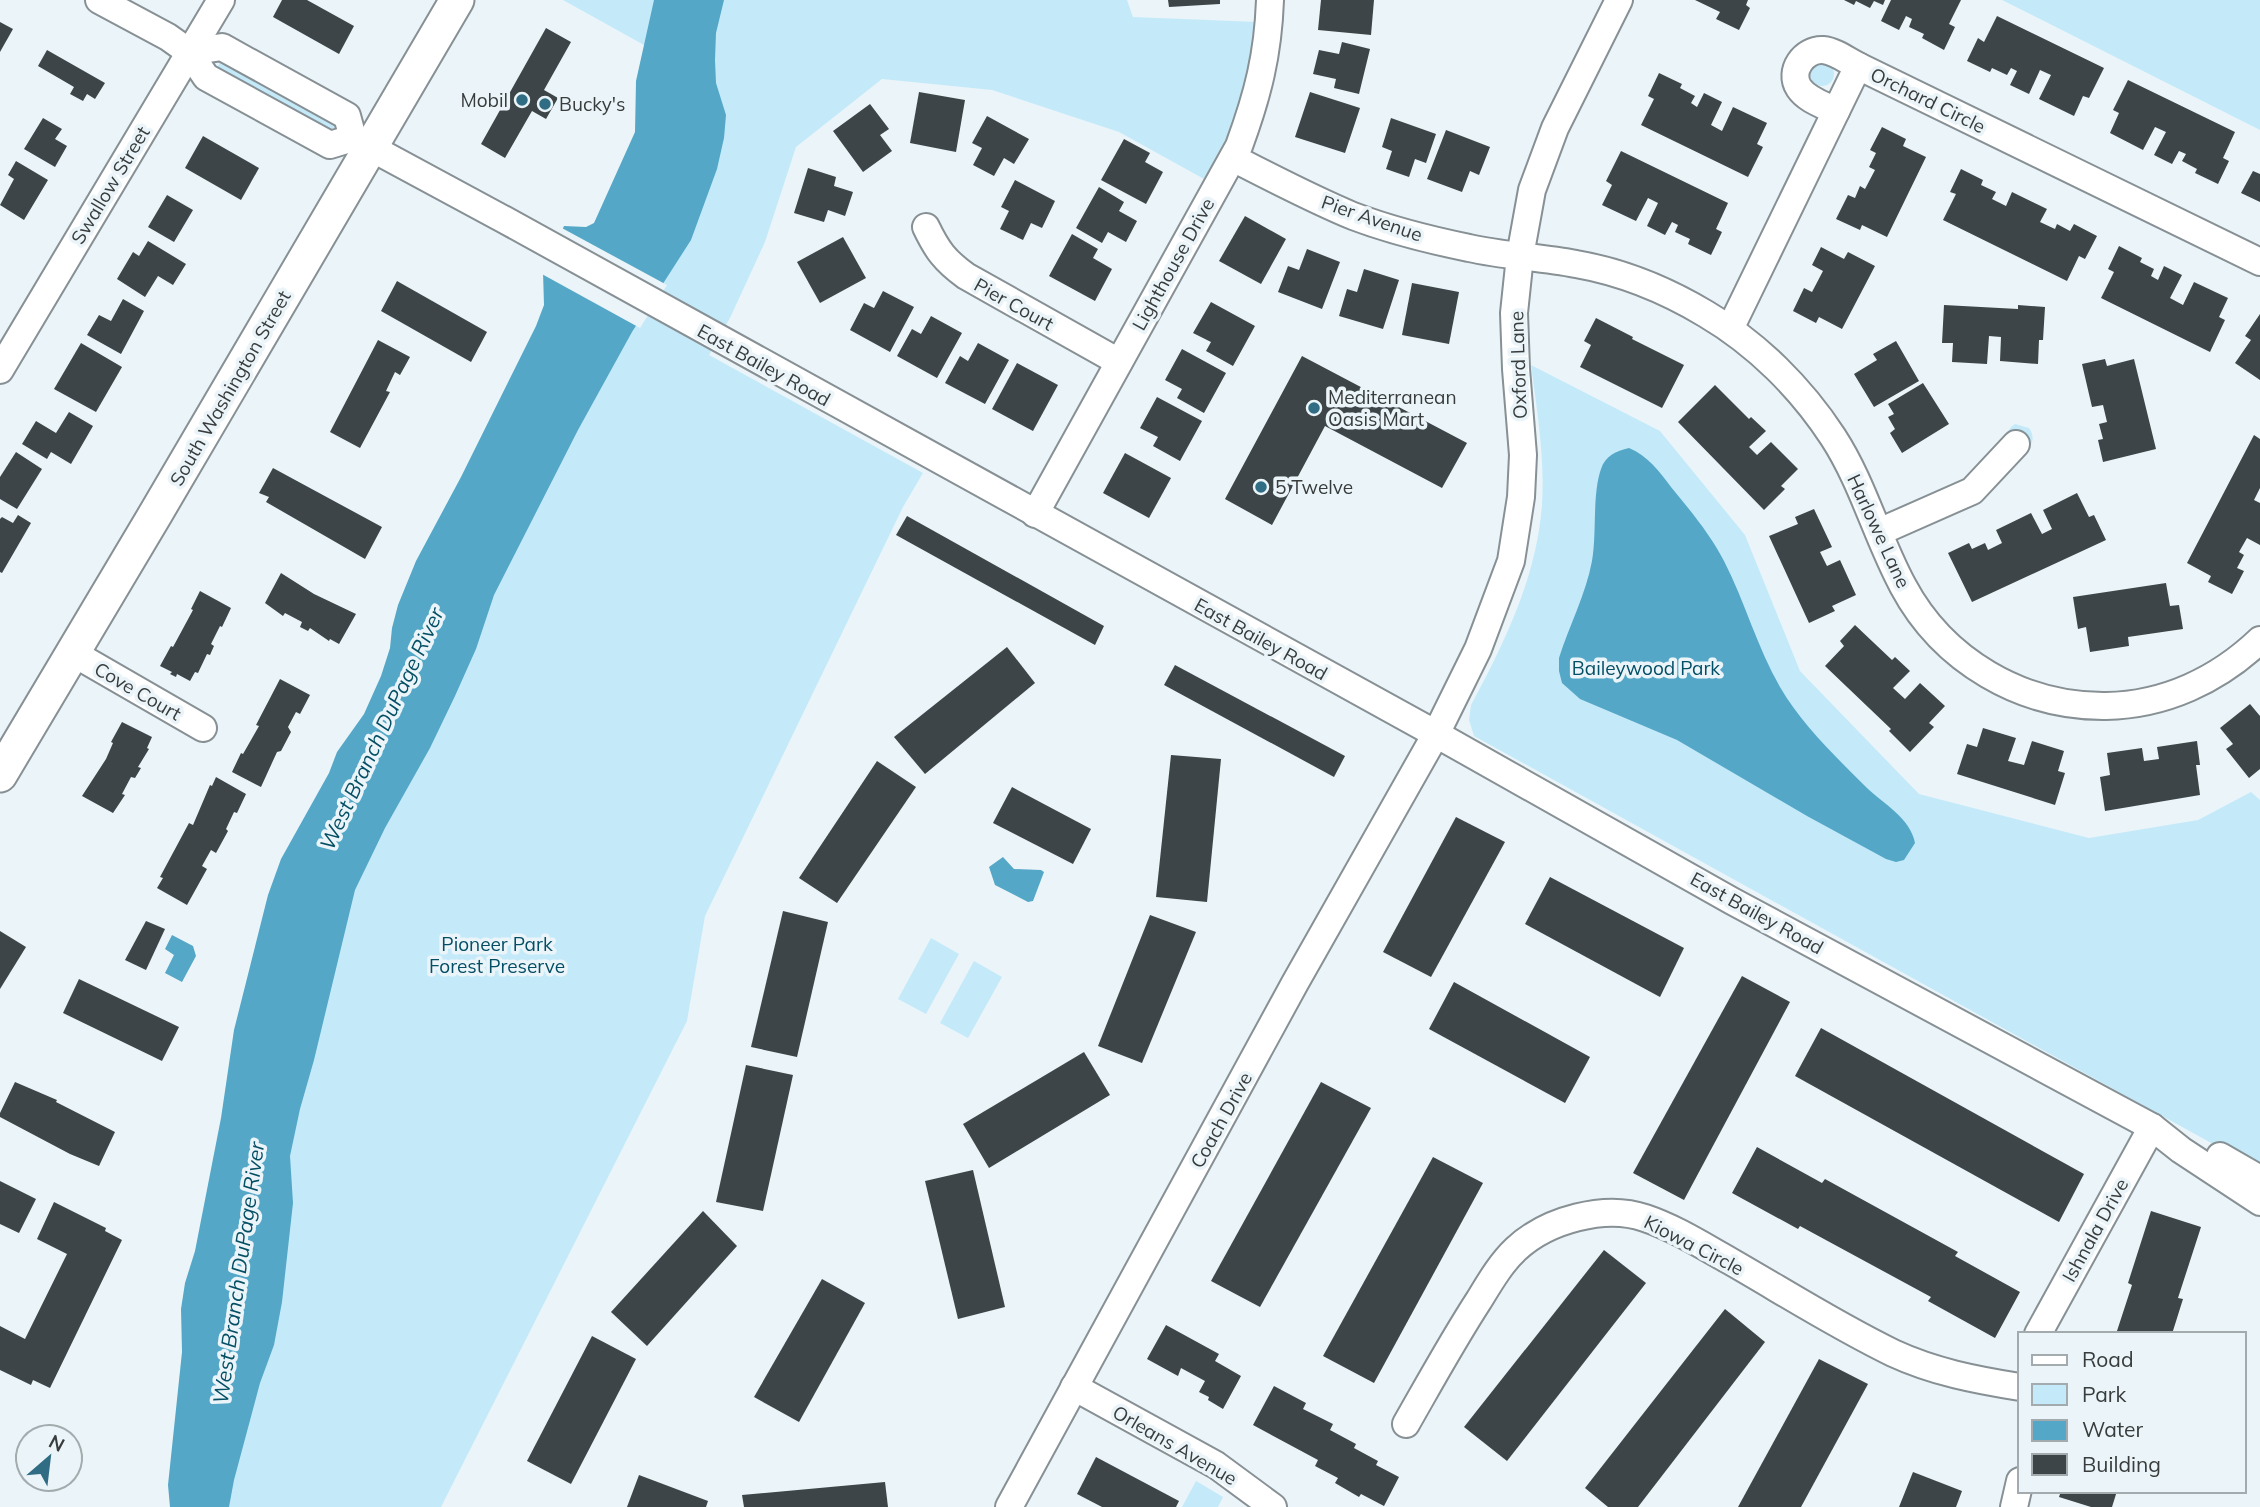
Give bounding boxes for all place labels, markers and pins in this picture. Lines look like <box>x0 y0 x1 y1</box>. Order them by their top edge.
place label: Mobil <box>460 88 508 112</box>
marker: Mobil <box>514 92 530 108</box>
place label: Bucky's <box>559 92 625 116</box>
marker: Bucky's <box>537 96 553 112</box>
place label: Mediterranean Oasis Mart <box>1328 385 1457 431</box>
marker: Mediterranean Oasis Mart <box>1306 400 1322 416</box>
place label: 5 Twelve <box>1275 475 1353 499</box>
marker: 5 Twelve <box>1253 479 1269 495</box>

